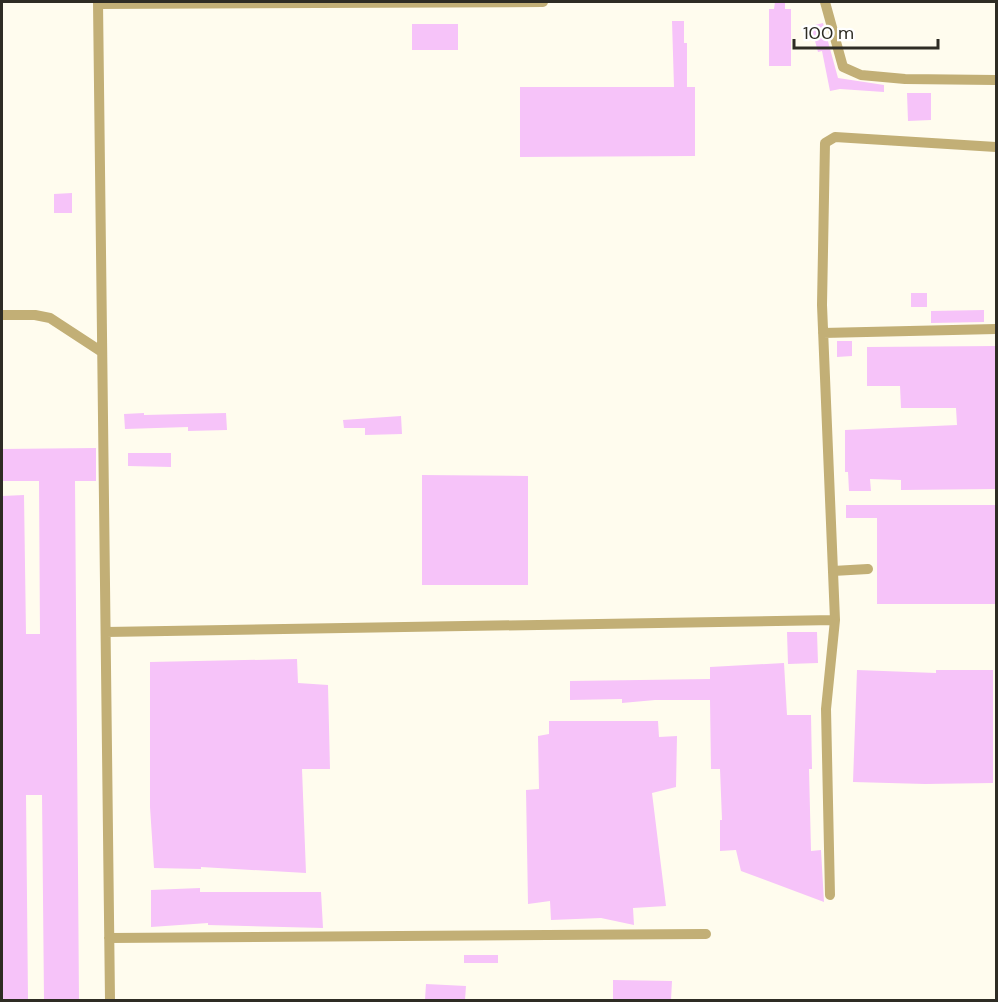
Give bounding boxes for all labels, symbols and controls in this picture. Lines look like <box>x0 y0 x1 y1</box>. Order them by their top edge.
scale bar <box>794 12 938 50</box>
text: 100 m <box>803 21 854 45</box>

